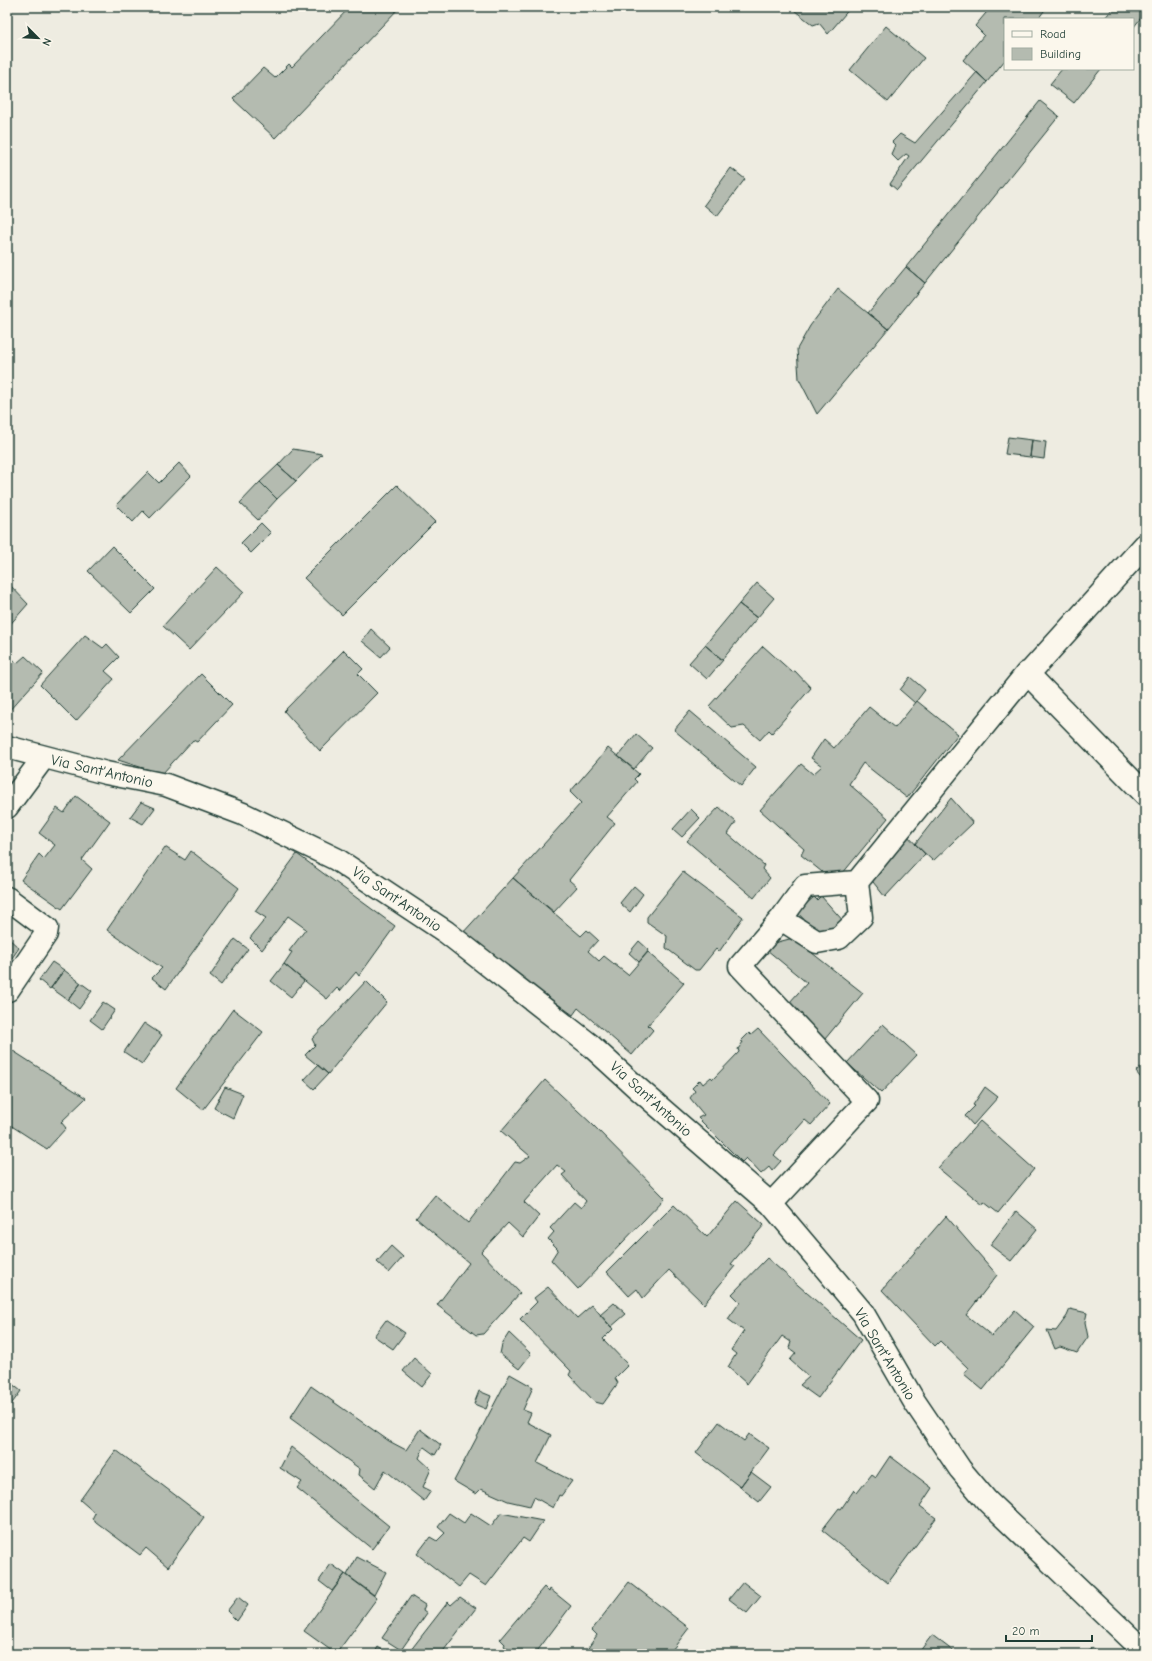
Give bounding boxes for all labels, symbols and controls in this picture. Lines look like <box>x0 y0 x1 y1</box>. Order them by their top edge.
north arrow <box>18 18 58 58</box>
legend <box>1004 18 1134 70</box>
text: Road <box>1040 27 1066 41</box>
text: N <box>39 36 54 48</box>
text: Building <box>1040 47 1081 61</box>
street label: Via Sant'Antonio <box>49 751 155 791</box>
street label: Via Sant'Antonio <box>349 862 445 936</box>
street label: Via Sant'Antonio <box>606 1057 696 1141</box>
street label: Via Sant'Antonio <box>850 1305 920 1403</box>
scale bar <box>1006 1617 1092 1643</box>
text: 20 m <box>1012 1624 1040 1638</box>

